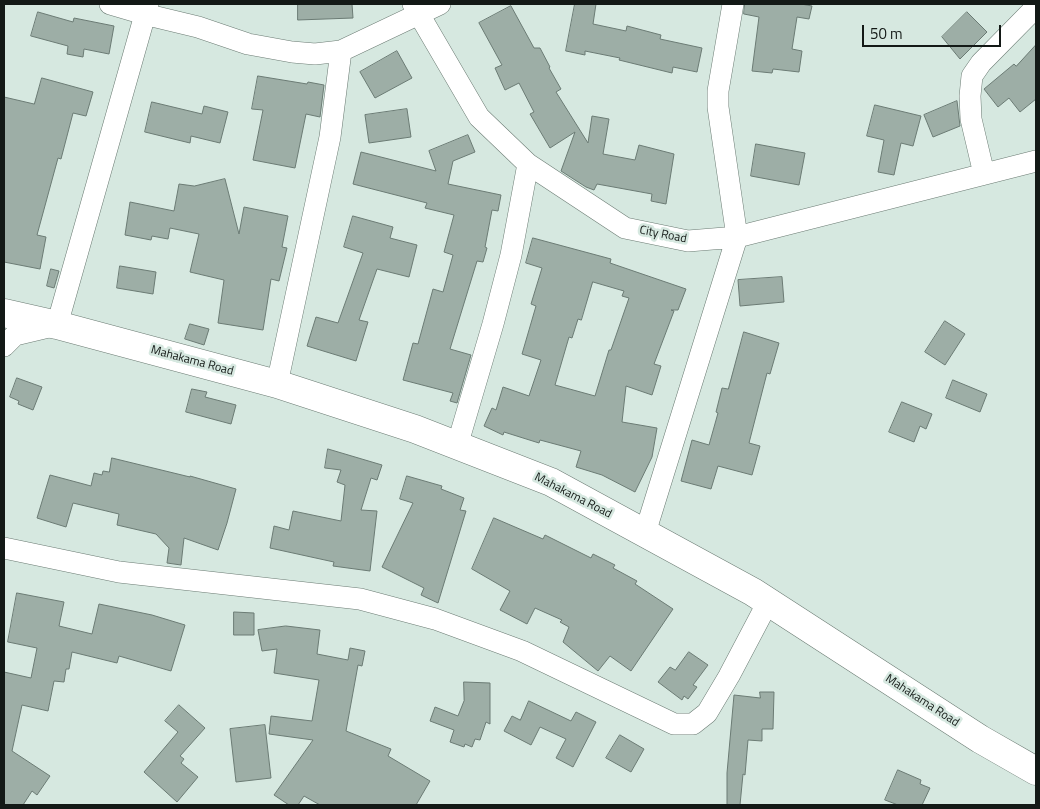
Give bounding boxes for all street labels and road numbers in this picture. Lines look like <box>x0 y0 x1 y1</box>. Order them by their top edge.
street label: City Road <box>638 223 688 247</box>
street label: Mahakama Road <box>149 343 235 379</box>
street label: Mahakama Road <box>532 470 614 522</box>
street label: Mahakama Road <box>882 672 962 730</box>

